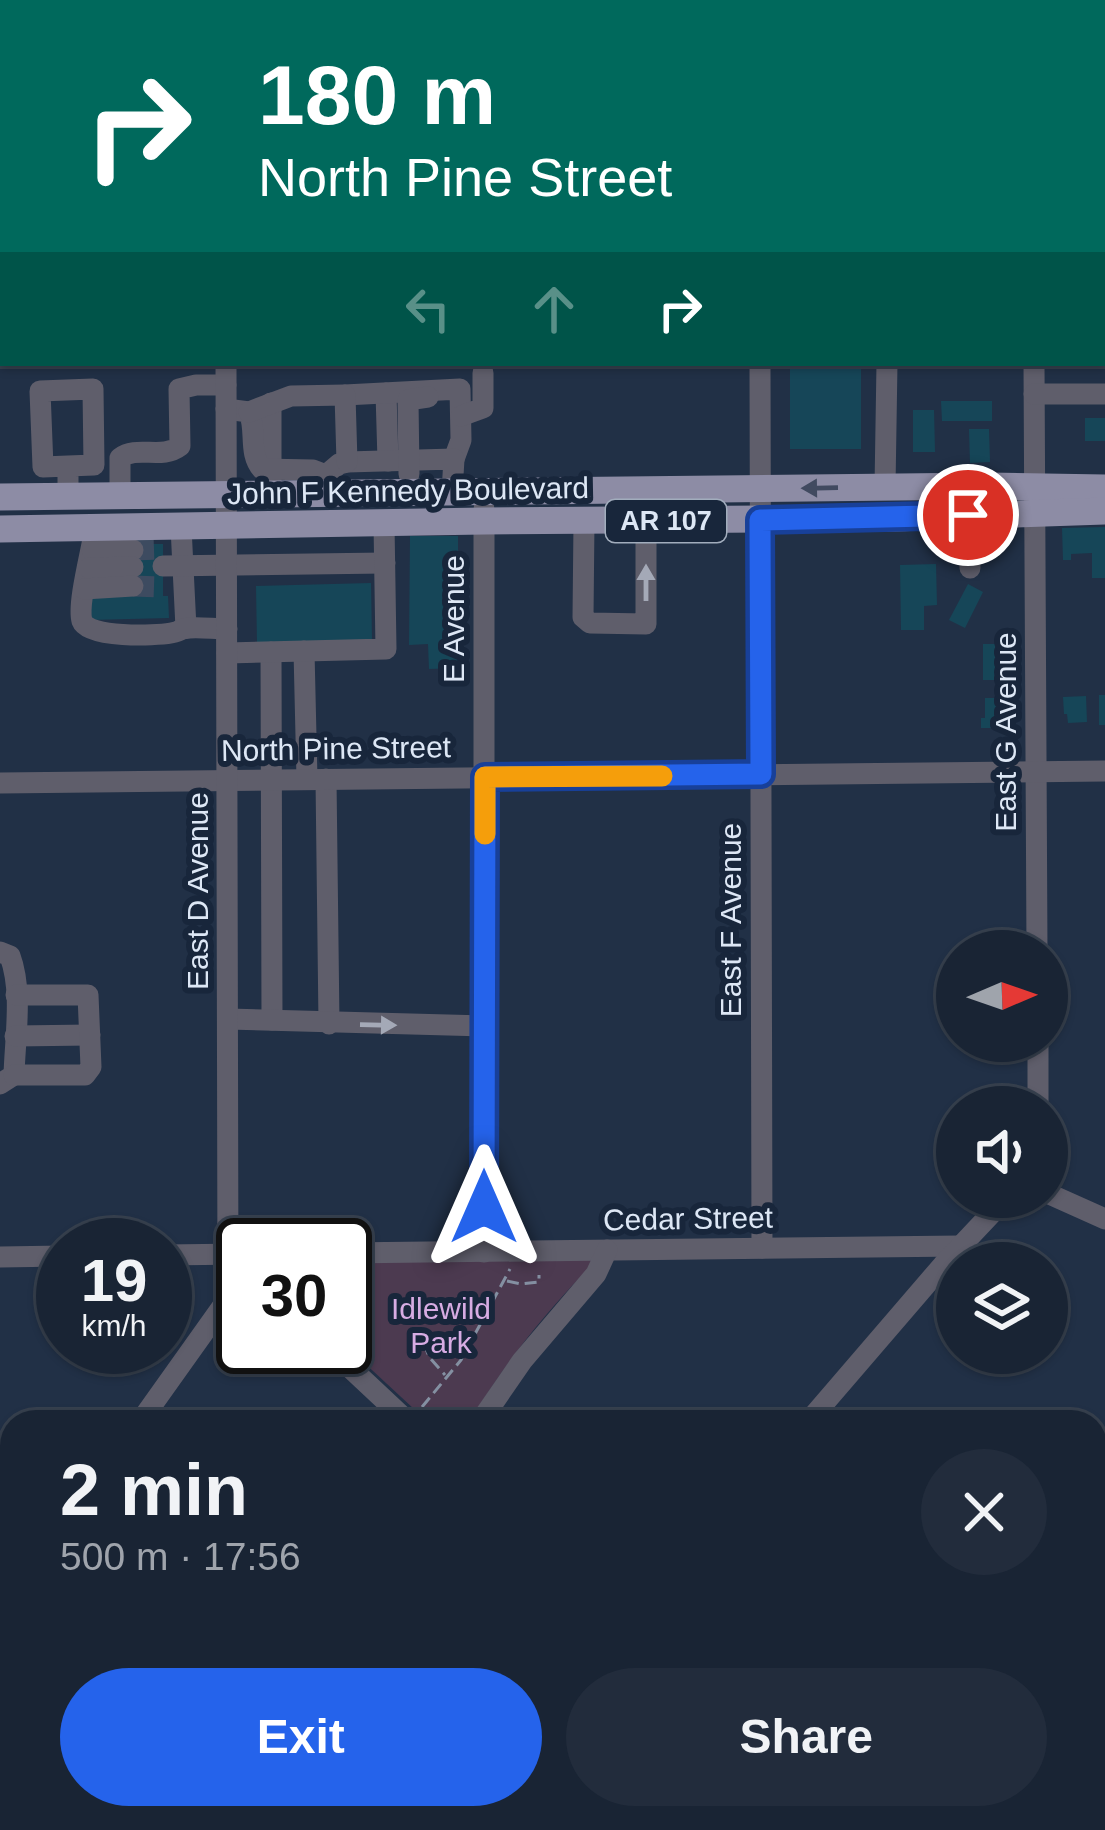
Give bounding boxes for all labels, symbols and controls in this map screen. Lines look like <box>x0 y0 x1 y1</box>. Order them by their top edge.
icon: right <box>60 48 216 204</box>
text: 180 m <box>258 48 496 142</box>
text: North Pine Street <box>258 147 672 207</box>
icon: left <box>395 276 461 342</box>
icon: ahead <box>521 276 587 342</box>
icon: right <box>647 276 713 342</box>
pin <box>917 464 1019 566</box>
street label: John F Kennedy Boulevard <box>227 471 589 510</box>
one-way arrow <box>800 478 838 498</box>
icon: arrive <box>935 482 1001 548</box>
road number: AR 107 <box>606 500 726 542</box>
street label: E Avenue <box>437 555 470 683</box>
one-way arrow <box>636 563 656 601</box>
street label: East G Avenue <box>989 632 1022 832</box>
street label: North Pine Street <box>221 730 452 767</box>
street label: East D Avenue <box>181 792 214 990</box>
street label: East F Avenue <box>714 823 747 1017</box>
north arrow <box>936 930 1068 1062</box>
map controls <box>936 930 1068 1374</box>
one-way arrow <box>360 1015 398 1034</box>
button: sound <box>936 1086 1068 1218</box>
position arrow <box>421 1144 547 1270</box>
street label: Cedar Street <box>603 1201 774 1236</box>
speed limit sign: 30 <box>216 1218 372 1374</box>
button: layers <box>936 1242 1068 1374</box>
text: 19 <box>81 1247 147 1314</box>
park label: Idlewild Park <box>391 1292 491 1359</box>
text: km/h <box>81 1309 147 1342</box>
button: close <box>921 1449 1047 1575</box>
text: 2 min <box>60 1450 248 1530</box>
text: 500 m · 17:56 <box>60 1535 301 1578</box>
button: Exit <box>60 1668 542 1806</box>
button: Share <box>566 1668 1047 1806</box>

